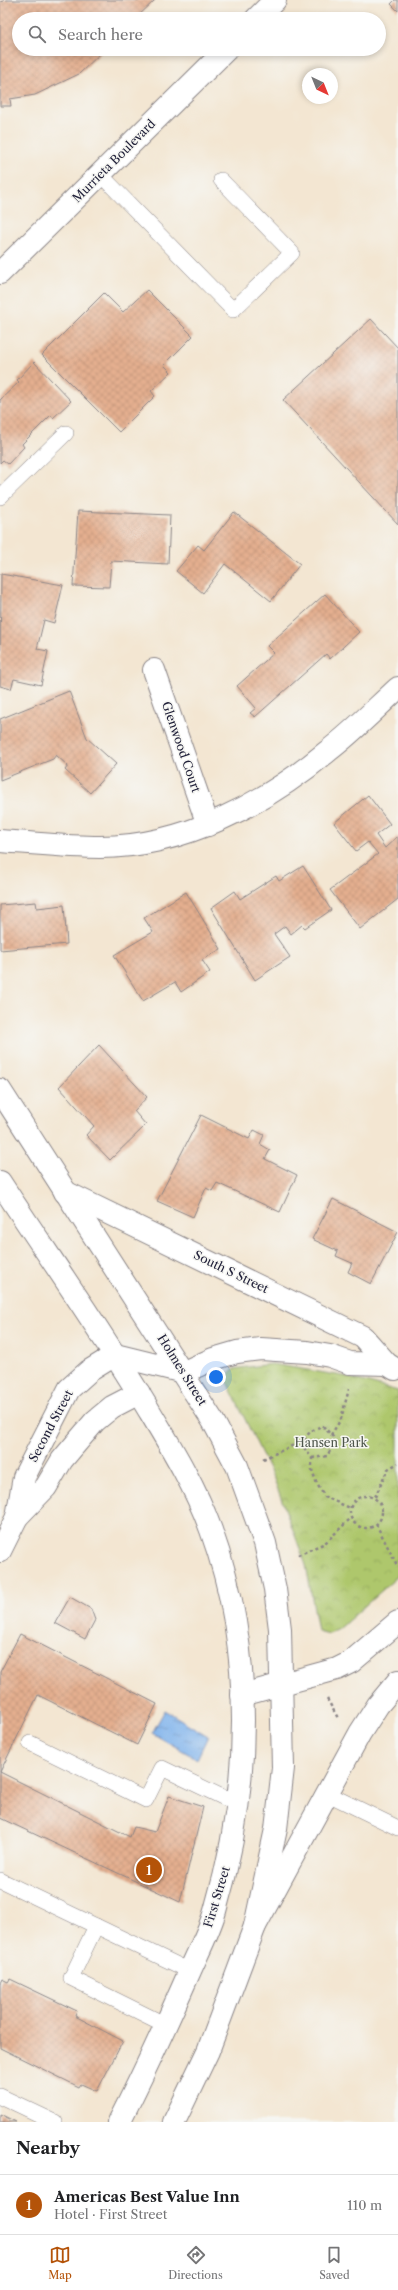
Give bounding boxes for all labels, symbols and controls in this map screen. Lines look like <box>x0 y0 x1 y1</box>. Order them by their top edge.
search box <box>12 12 386 56</box>
icon: search <box>26 23 48 45</box>
text: Search here <box>58 25 143 44</box>
north arrow <box>302 68 338 104</box>
street label: Murrieta Boulevard <box>69 116 159 205</box>
street label: Glenwood Court <box>159 699 204 795</box>
street label: South S Street <box>191 1247 272 1296</box>
street label: Holmes Street <box>155 1331 211 1409</box>
your location <box>206 1367 226 1387</box>
street label: Second Street <box>25 1386 76 1464</box>
park label: Hansen Park <box>295 1435 368 1450</box>
pin: 1 <box>136 1855 162 1885</box>
street label: First Street <box>200 1864 233 1929</box>
text: Nearby <box>16 2138 80 2158</box>
text: Americas Best Value Inn <box>54 2187 240 2206</box>
text: 1 <box>26 2197 32 2213</box>
text: 110 m <box>347 2197 382 2213</box>
text: Hotel · First Street <box>54 2206 167 2222</box>
tab: Map <box>48 2244 72 2282</box>
tab: Directions <box>168 2244 223 2282</box>
tab: Saved <box>319 2244 350 2282</box>

